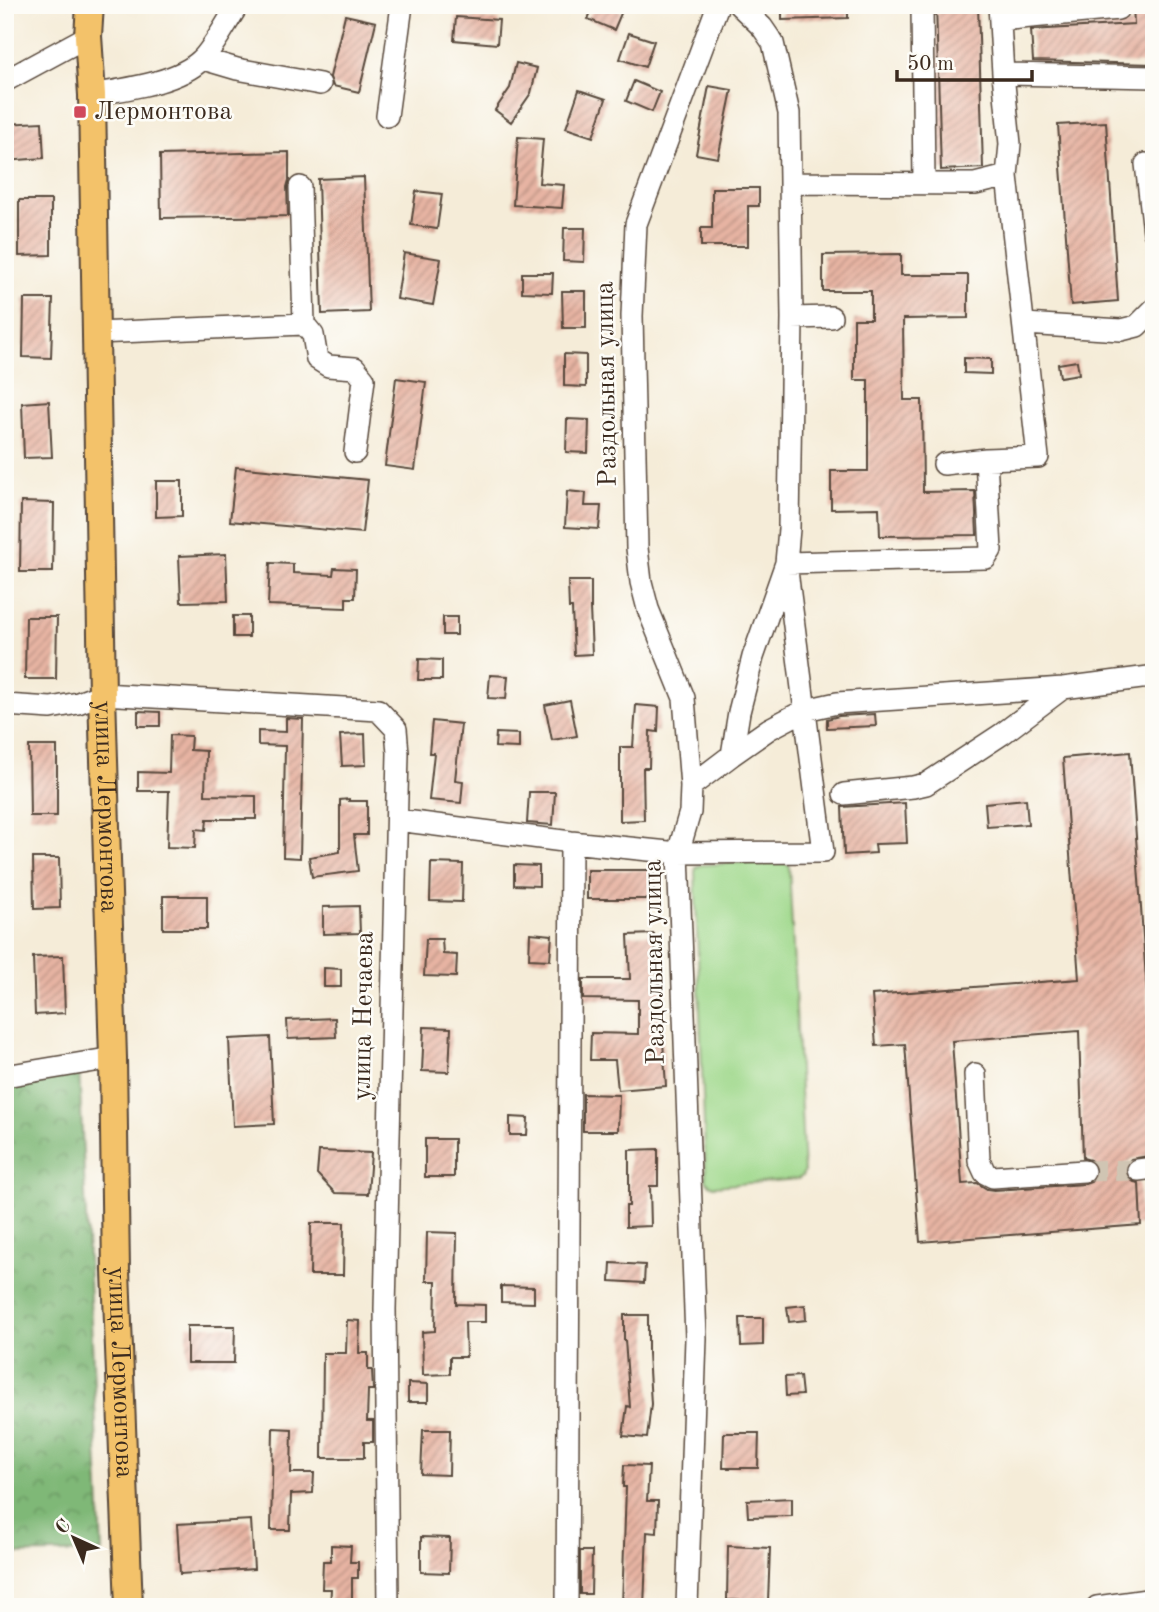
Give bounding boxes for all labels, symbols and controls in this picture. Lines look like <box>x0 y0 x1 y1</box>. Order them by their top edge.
scale bar <box>897 38 1031 82</box>
text: 50 m <box>907 54 954 75</box>
place label: Лермонтова <box>94 99 232 125</box>
marker: Лермонтова <box>72 104 88 120</box>
street label: Раздольная улица <box>592 281 622 487</box>
street label: улица Лермонтова <box>89 700 122 913</box>
street label: Раздольная улица <box>640 859 670 1065</box>
street label: улица Нечаева <box>350 931 378 1101</box>
street label: улица Лермонтова <box>103 1266 137 1479</box>
north arrow <box>38 1504 108 1574</box>
text: С <box>53 1516 75 1539</box>

